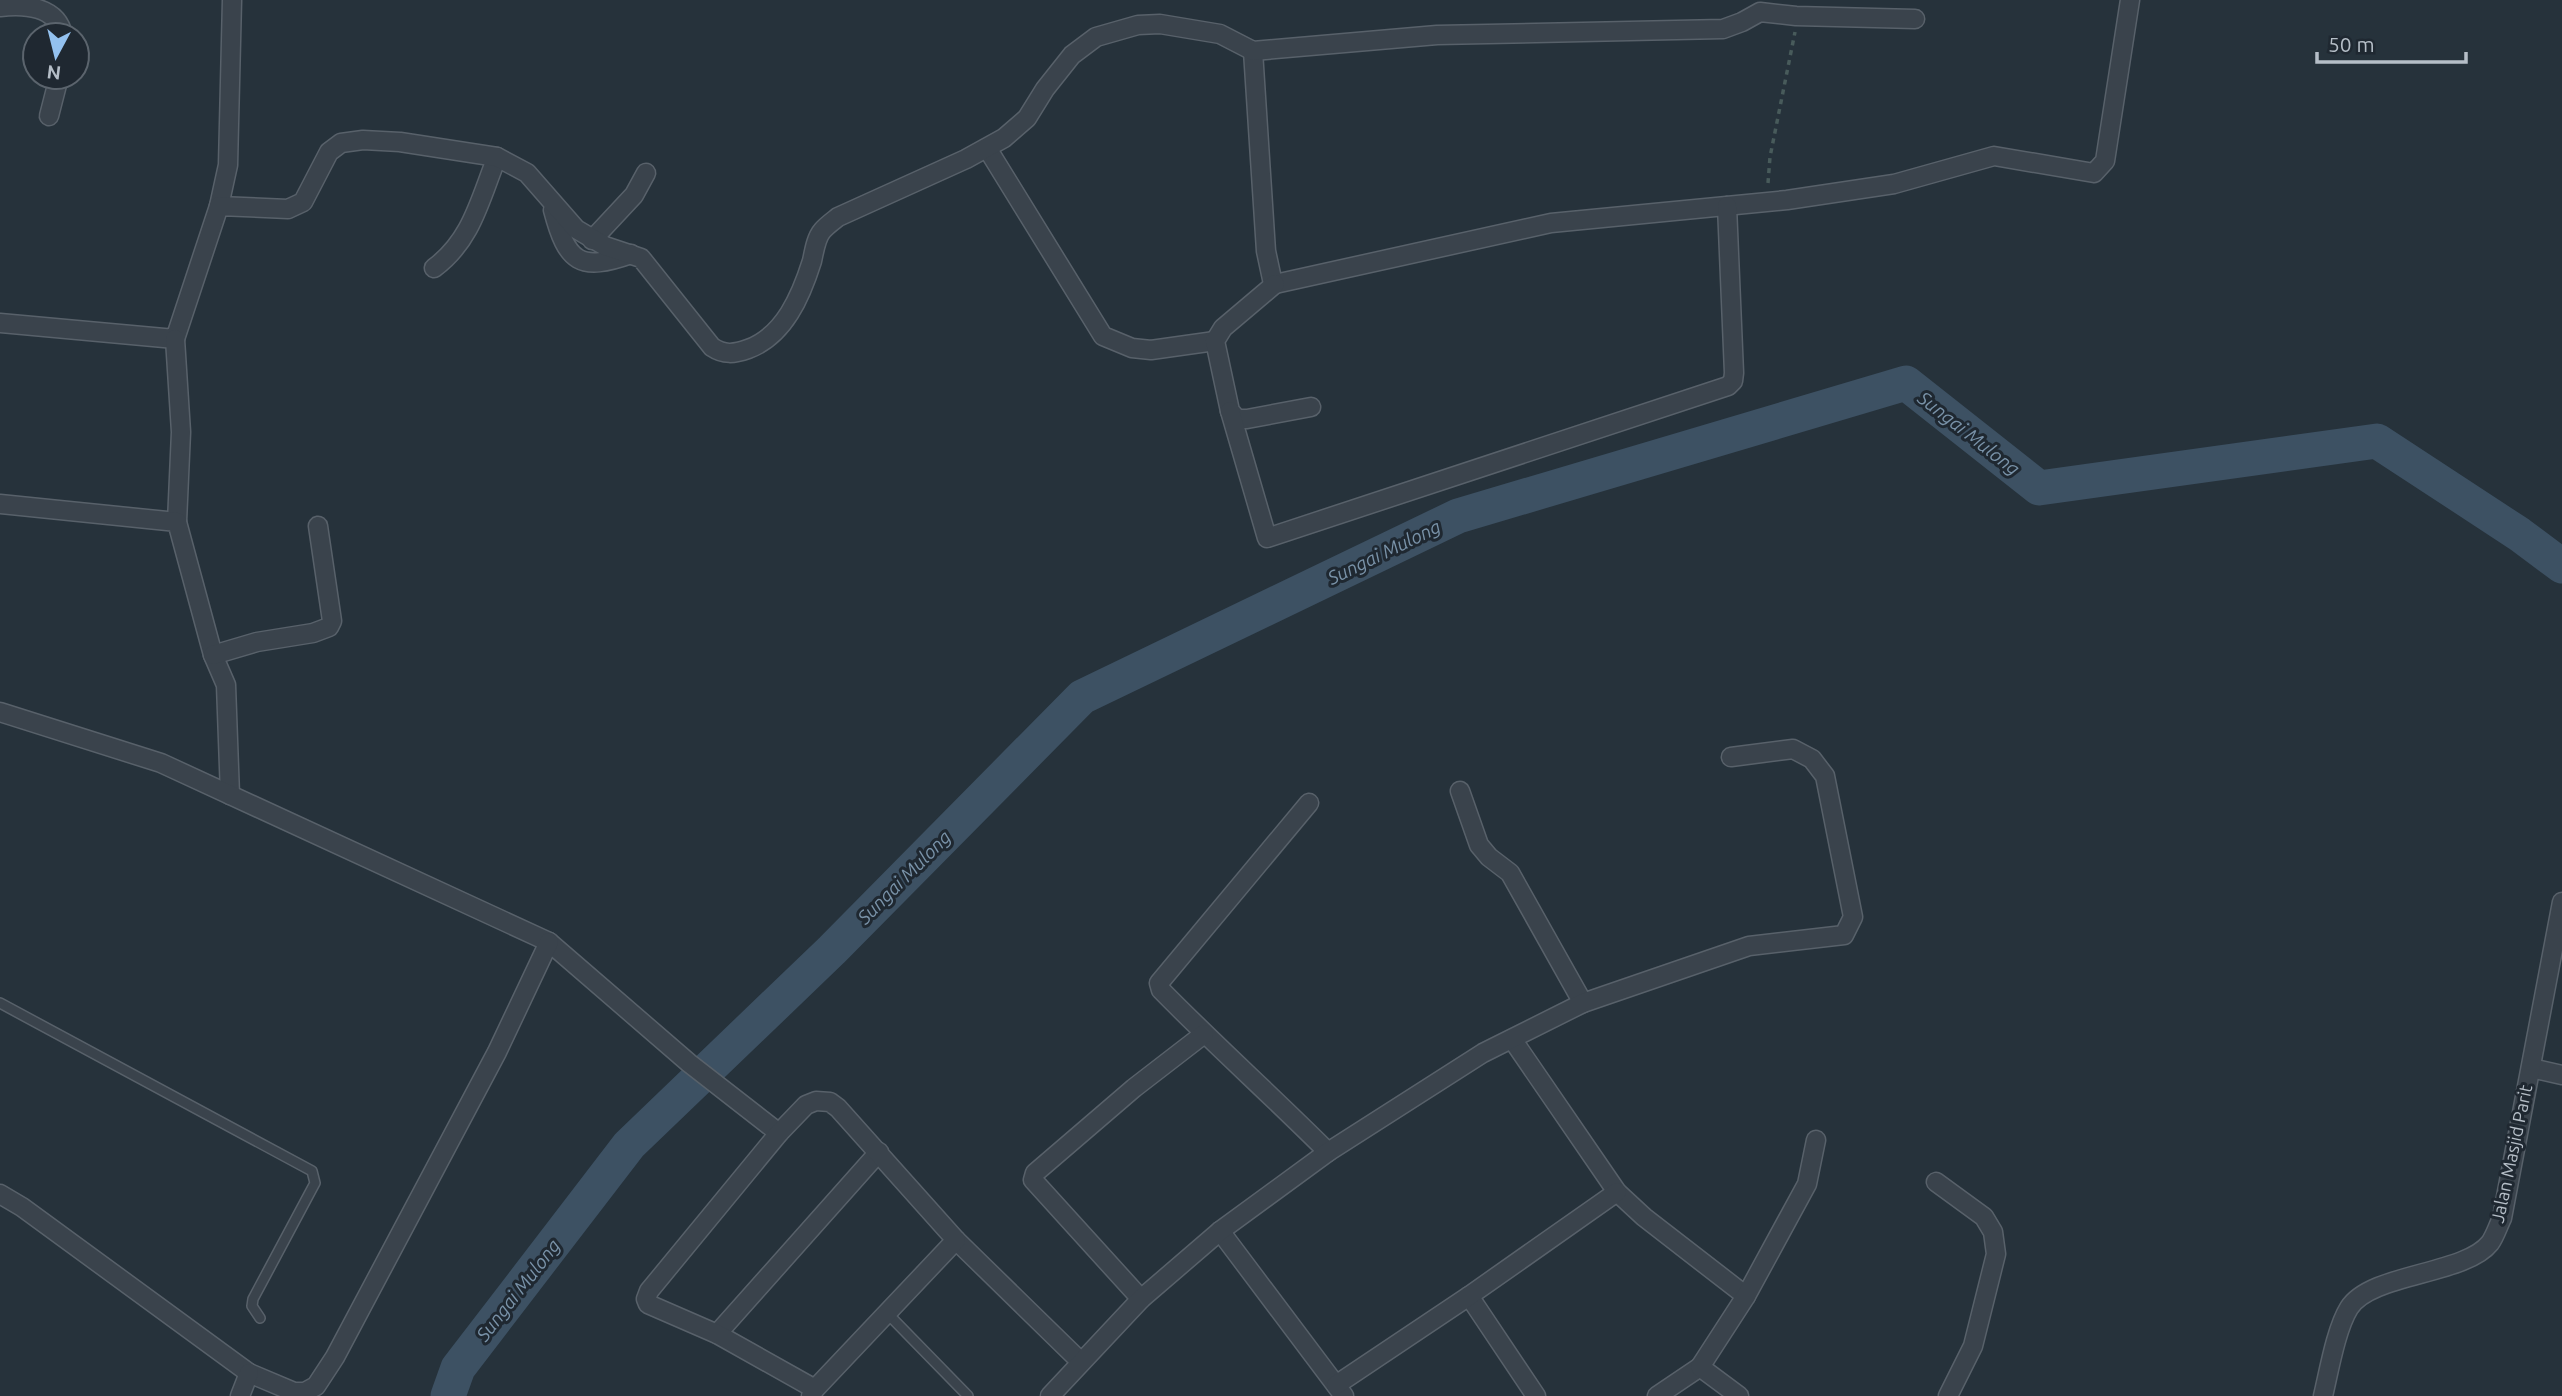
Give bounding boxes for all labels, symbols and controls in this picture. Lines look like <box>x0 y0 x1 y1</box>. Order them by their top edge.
north arrow <box>21 21 91 91</box>
scale bar <box>2317 21 2466 65</box>
text: 50 m <box>2328 32 2375 56</box>
text: N <box>46 61 62 85</box>
water label: Sungai Mulong <box>1913 386 2024 479</box>
water label: Sungai Mulong <box>1323 515 1444 589</box>
water label: Sungai Mulong <box>852 826 955 929</box>
street label: Jalan Masjid Parit <box>2487 1083 2535 1225</box>
water label: Sungai Mulong <box>471 1235 564 1346</box>

